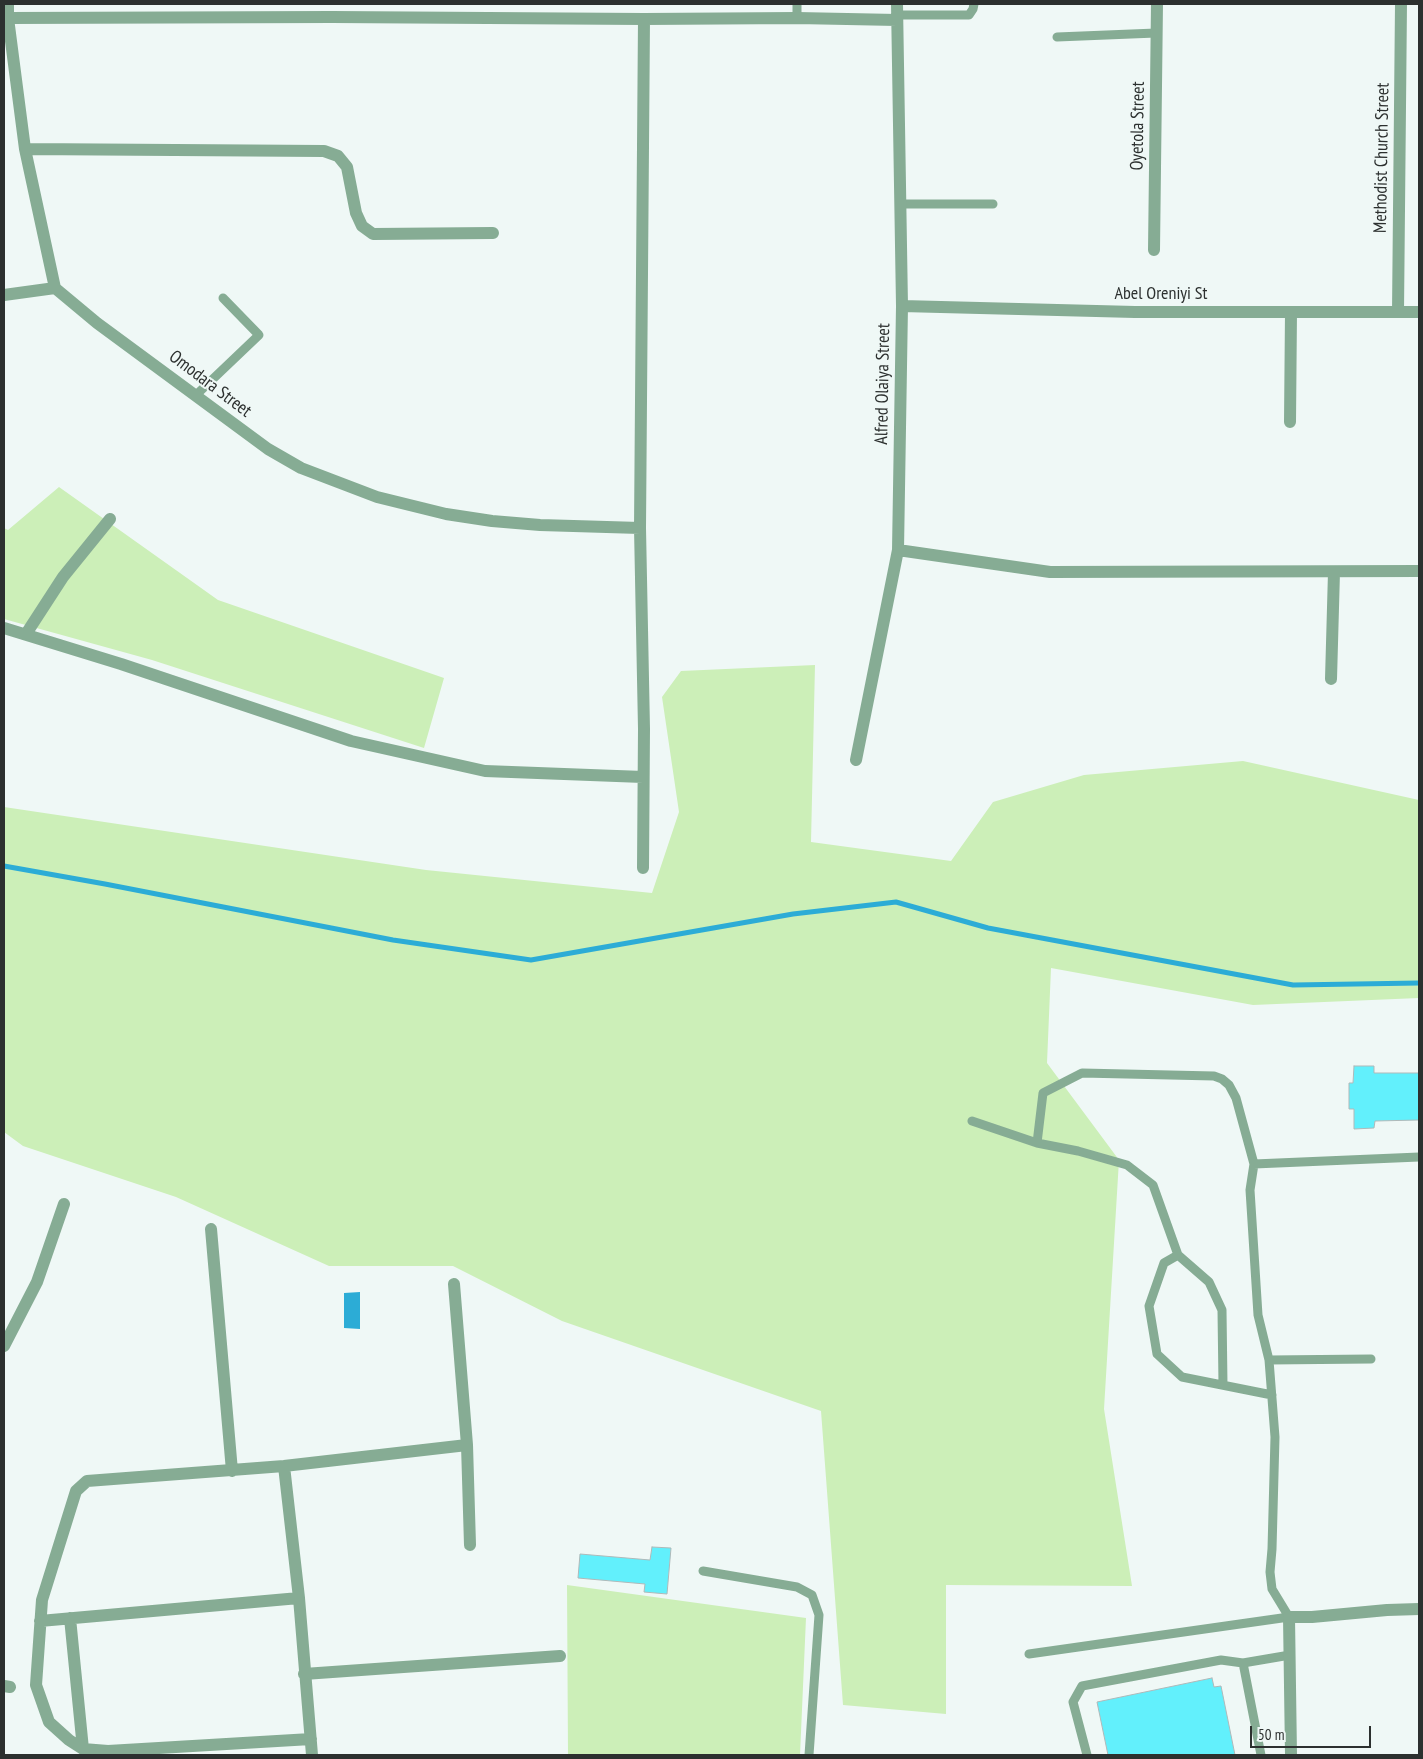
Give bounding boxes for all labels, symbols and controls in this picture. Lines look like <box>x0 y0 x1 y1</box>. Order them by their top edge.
street label: Oyetola Street <box>1126 81 1150 171</box>
street label: Methodist Church Street <box>1370 83 1394 233</box>
street label: Abel Oreniyi St <box>1115 283 1207 305</box>
street label: Alfred Olaiya Street <box>871 323 895 445</box>
street label: Omodara Street <box>165 346 255 422</box>
scale bar <box>1253 1716 1374 1748</box>
text: 50 m <box>1258 1725 1284 1744</box>

